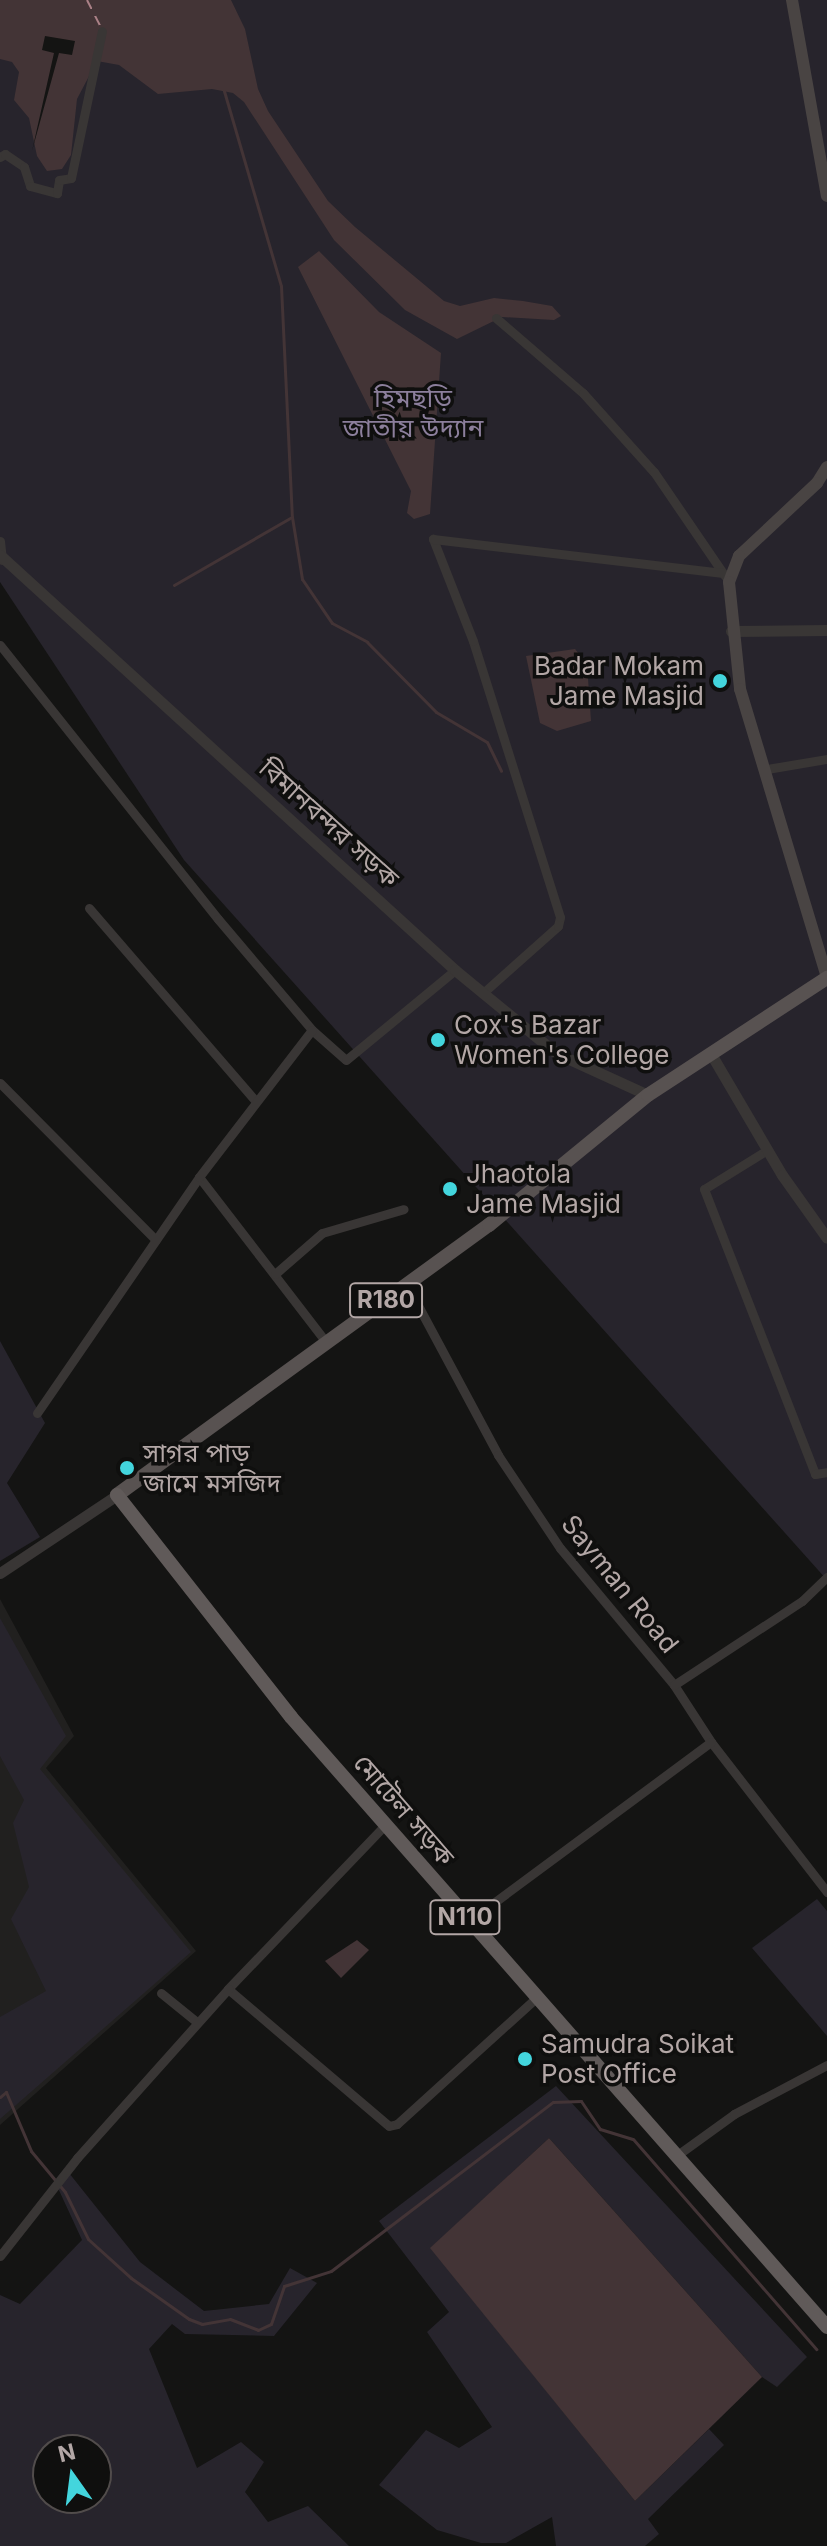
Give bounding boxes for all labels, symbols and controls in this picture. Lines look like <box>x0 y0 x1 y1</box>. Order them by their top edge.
park label: হিমছড়ি জাতীয় উদ্যান <box>343 382 483 444</box>
place label: Badar Mokam Jame Masjid <box>534 650 704 712</box>
marker: Badar Mokam Jame Masjid <box>711 672 729 690</box>
street label: বিমানবন্দর সড়ক <box>253 752 405 894</box>
place label: Cox's Bazar Women's College <box>454 1009 669 1070</box>
marker: Cox's Bazar Women's College <box>429 1031 447 1049</box>
place label: Jhaotola Jame Masjid <box>466 1158 621 1220</box>
marker: Jhaotola Jame Masjid <box>441 1180 459 1198</box>
road number: R180 <box>348 1280 424 1320</box>
place label: সাগর পাড় জামে মসজিদ <box>143 1437 281 1498</box>
marker: সাগর পাড় জামে মসজিদ <box>118 1459 136 1477</box>
street label: Sayman Road <box>555 1509 685 1659</box>
street label: মোটেল সড়ক <box>347 1748 461 1872</box>
road number: N110 <box>429 1897 501 1937</box>
place label: Samudra Soikat Post Office <box>541 2028 734 2090</box>
marker: Samudra Soikat Post Office <box>516 2050 534 2068</box>
north arrow <box>32 2434 112 2514</box>
text: N <box>55 2438 78 2467</box>

